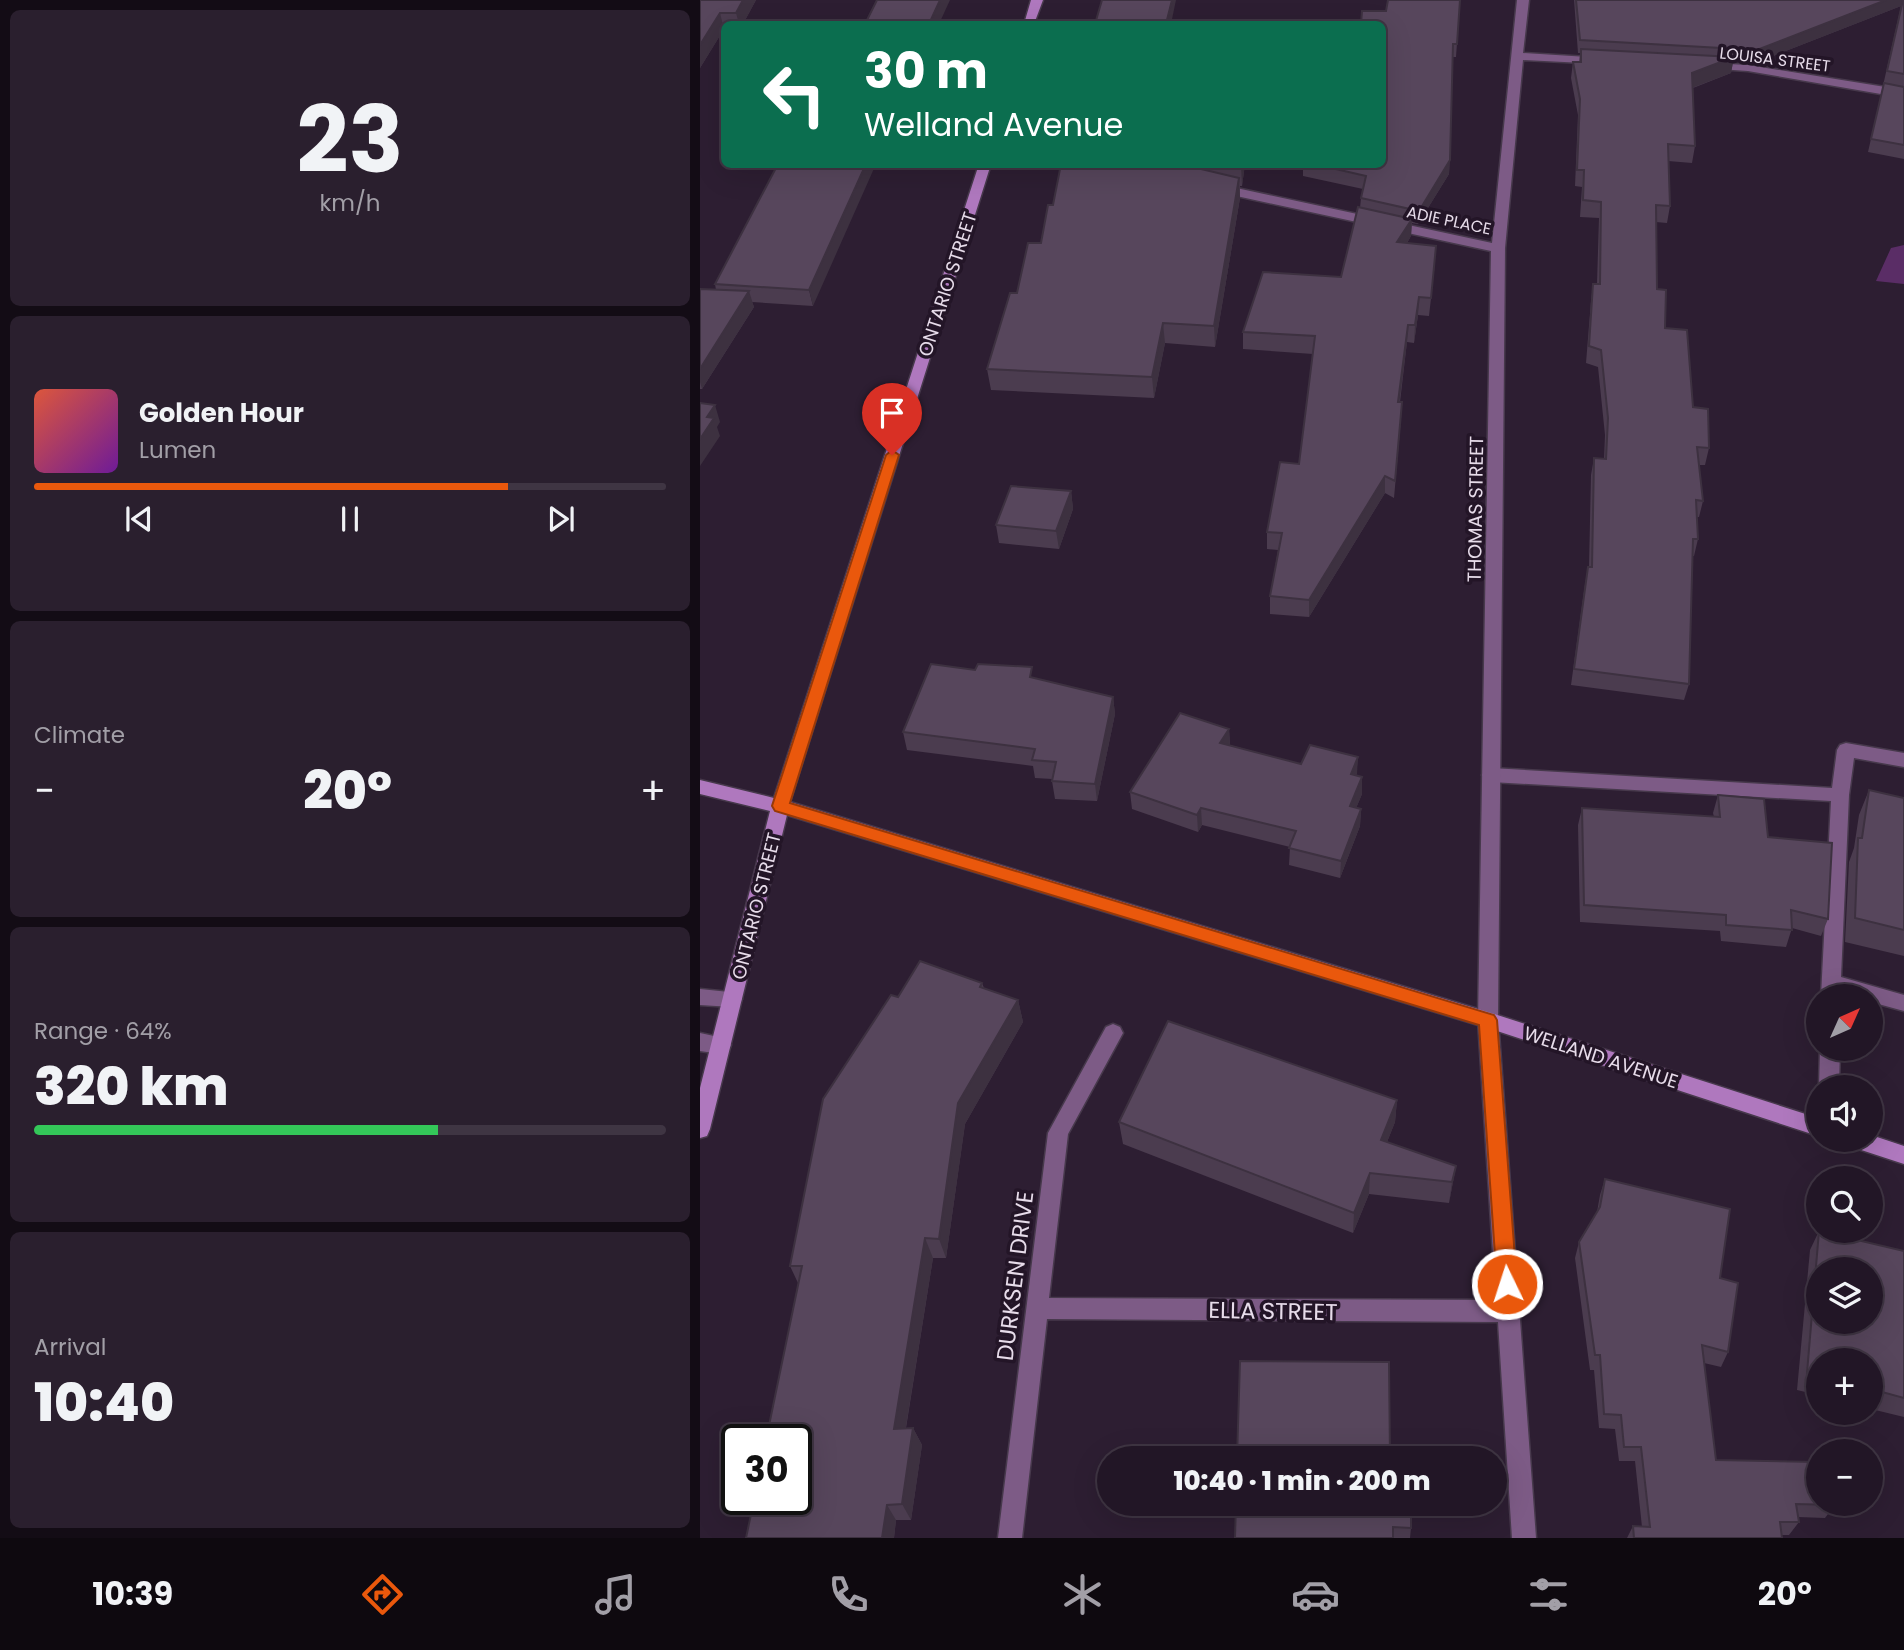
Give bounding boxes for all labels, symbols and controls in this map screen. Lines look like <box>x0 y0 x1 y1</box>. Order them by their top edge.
text: 30 m <box>864 37 988 105</box>
street label: LOUISA STREET <box>1718 41 1832 78</box>
icon: left <box>749 49 840 140</box>
text: 23 <box>296 76 404 204</box>
text: Welland Avenue <box>864 102 1123 147</box>
text: km/h <box>319 187 381 219</box>
street label: ADIE PLACE <box>1404 200 1493 241</box>
street label: ONTARIO STREET <box>911 208 984 360</box>
pin <box>862 383 922 455</box>
icon: arrive <box>873 394 911 432</box>
text: Golden Hour <box>139 395 304 431</box>
text: Lumen <box>139 434 216 466</box>
street label: THOMAS STREET <box>1461 436 1490 582</box>
icon: previous <box>120 500 158 538</box>
icon: pause <box>331 500 369 538</box>
icon: next <box>542 500 580 538</box>
text: Climate <box>34 719 125 751</box>
text: 20° <box>303 754 392 827</box>
text: − <box>34 764 55 817</box>
text: + <box>640 764 666 817</box>
street label: ONTARIO STREET <box>725 830 788 982</box>
north arrow <box>1806 984 1883 1060</box>
map controls <box>1806 984 1883 1516</box>
text: Range · 64% <box>34 1015 172 1047</box>
street label: WELLAND AVENUE <box>1520 1020 1681 1095</box>
text: 320 km <box>34 1050 229 1123</box>
button: sound <box>1806 1075 1883 1152</box>
button: search <box>1806 1166 1883 1243</box>
street label: DURKSEN DRIVE <box>989 1189 1041 1363</box>
position arrow <box>1470 1247 1544 1321</box>
button: layers <box>1806 1257 1883 1334</box>
street label: ELLA STREET <box>1208 1294 1338 1328</box>
text: Arrival <box>34 1331 106 1363</box>
button: + <box>1806 1348 1883 1425</box>
text: 10:40 <box>34 1366 174 1439</box>
speed limit sign: 30 <box>721 1424 812 1515</box>
button: − <box>1806 1439 1883 1516</box>
text: 10:40 · 1 min · 200 m <box>1173 1463 1431 1499</box>
icon: directions <box>358 1570 407 1619</box>
icon: music <box>591 1570 640 1619</box>
icon: phone <box>824 1570 873 1619</box>
icon: climate <box>1058 1570 1107 1619</box>
icon: car <box>1291 1570 1340 1619</box>
icon: filters <box>1524 1570 1573 1619</box>
text: 10:39 <box>92 1571 173 1616</box>
text: 20° <box>1758 1571 1812 1616</box>

